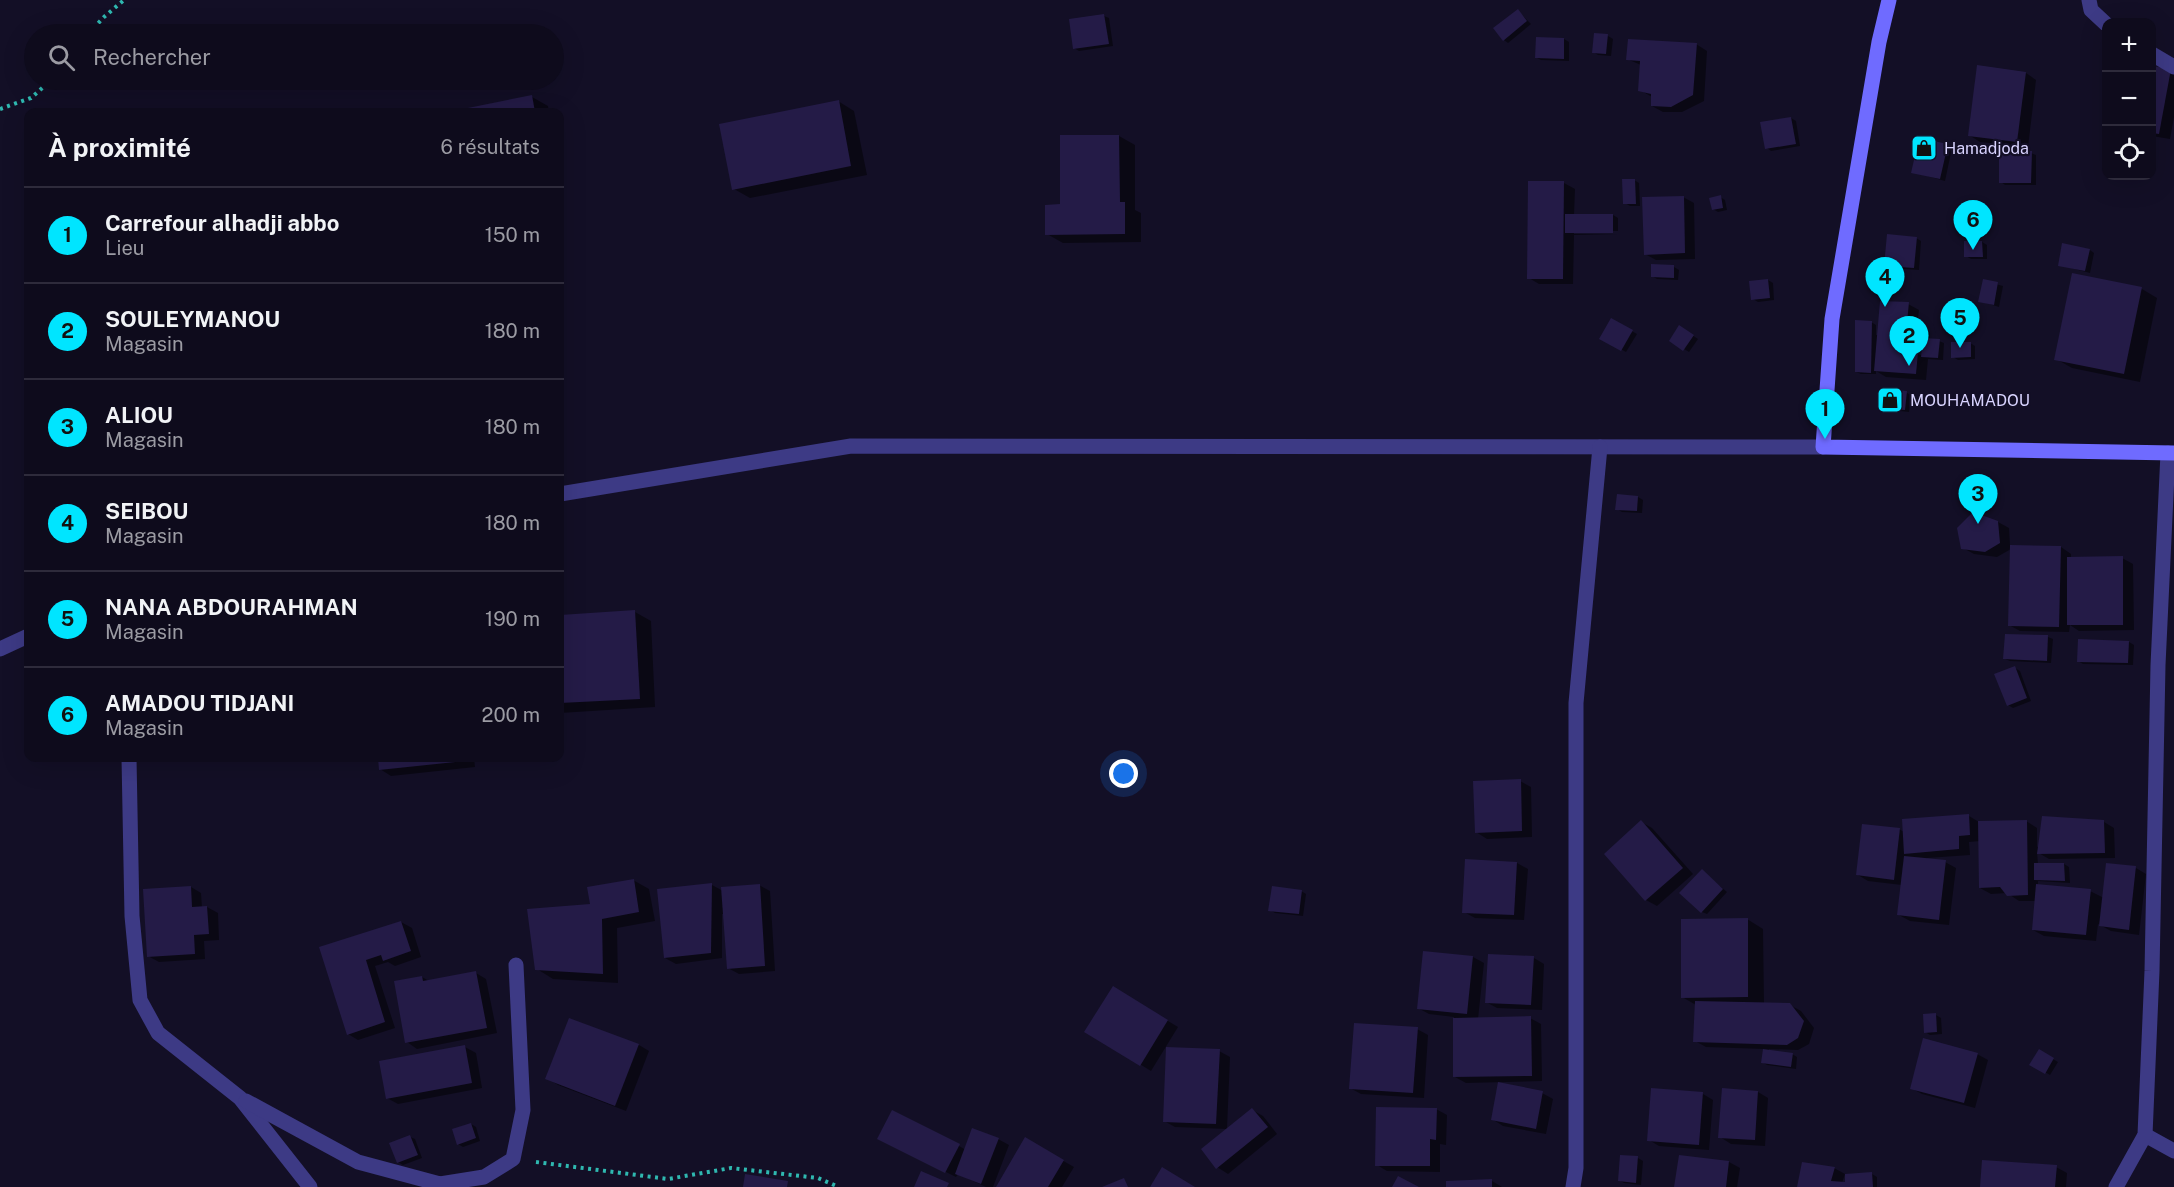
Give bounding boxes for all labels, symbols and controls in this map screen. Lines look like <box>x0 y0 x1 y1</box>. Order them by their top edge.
map controls <box>2102 18 2156 180</box>
button: + <box>2102 18 2156 72</box>
search box <box>24 24 564 90</box>
icon: search <box>45 41 78 74</box>
text: Rechercher <box>93 44 211 70</box>
button: − <box>2102 72 2156 126</box>
button: locate <box>2102 126 2156 180</box>
text: À proximité <box>48 132 191 163</box>
shop icon: Hamadjoda <box>1909 133 1939 163</box>
text: 6 résultats <box>440 135 540 159</box>
place label: Hamadjoda <box>1944 139 2029 158</box>
pin: 6 <box>1954 200 1992 250</box>
text: Carrefour alhadji abbo <box>105 210 339 236</box>
text: 1 <box>63 223 72 247</box>
text: 150 m <box>485 223 540 247</box>
text: Lieu <box>105 236 144 260</box>
pin: 4 <box>1866 258 1904 307</box>
pin: 5 <box>1940 298 1980 348</box>
text: SOULEYMANOU <box>105 306 280 332</box>
pin: 2 <box>1890 316 1928 366</box>
text: 2 <box>61 319 74 343</box>
text: 180 m <box>485 319 540 343</box>
text: Magasin <box>105 332 184 356</box>
shop icon: MOUHAMADOU <box>1875 385 1905 415</box>
pin: 1 <box>1806 390 1844 439</box>
place label: MOUHAMADOU <box>1910 391 2030 410</box>
text: ALIOU <box>105 402 173 428</box>
text: 3 <box>61 415 74 439</box>
text: 180 m <box>485 415 540 439</box>
text: Magasin <box>105 428 184 452</box>
pin: 3 <box>1958 474 1998 524</box>
text: SEIBOU <box>105 498 188 524</box>
text: 4 <box>61 511 74 535</box>
text: 180 m <box>485 511 540 535</box>
text: Magasin <box>105 524 184 548</box>
text: NANA ABDOURAHMAN <box>105 594 358 620</box>
text: 5 <box>61 607 74 631</box>
text: 190 m <box>485 607 540 631</box>
text: Magasin <box>105 620 184 644</box>
text: AMADOU TIDJANI <box>105 690 294 716</box>
text: 6 <box>61 703 74 727</box>
text: 200 m <box>482 703 540 727</box>
text: Magasin <box>105 716 184 740</box>
your location <box>1109 759 1138 788</box>

